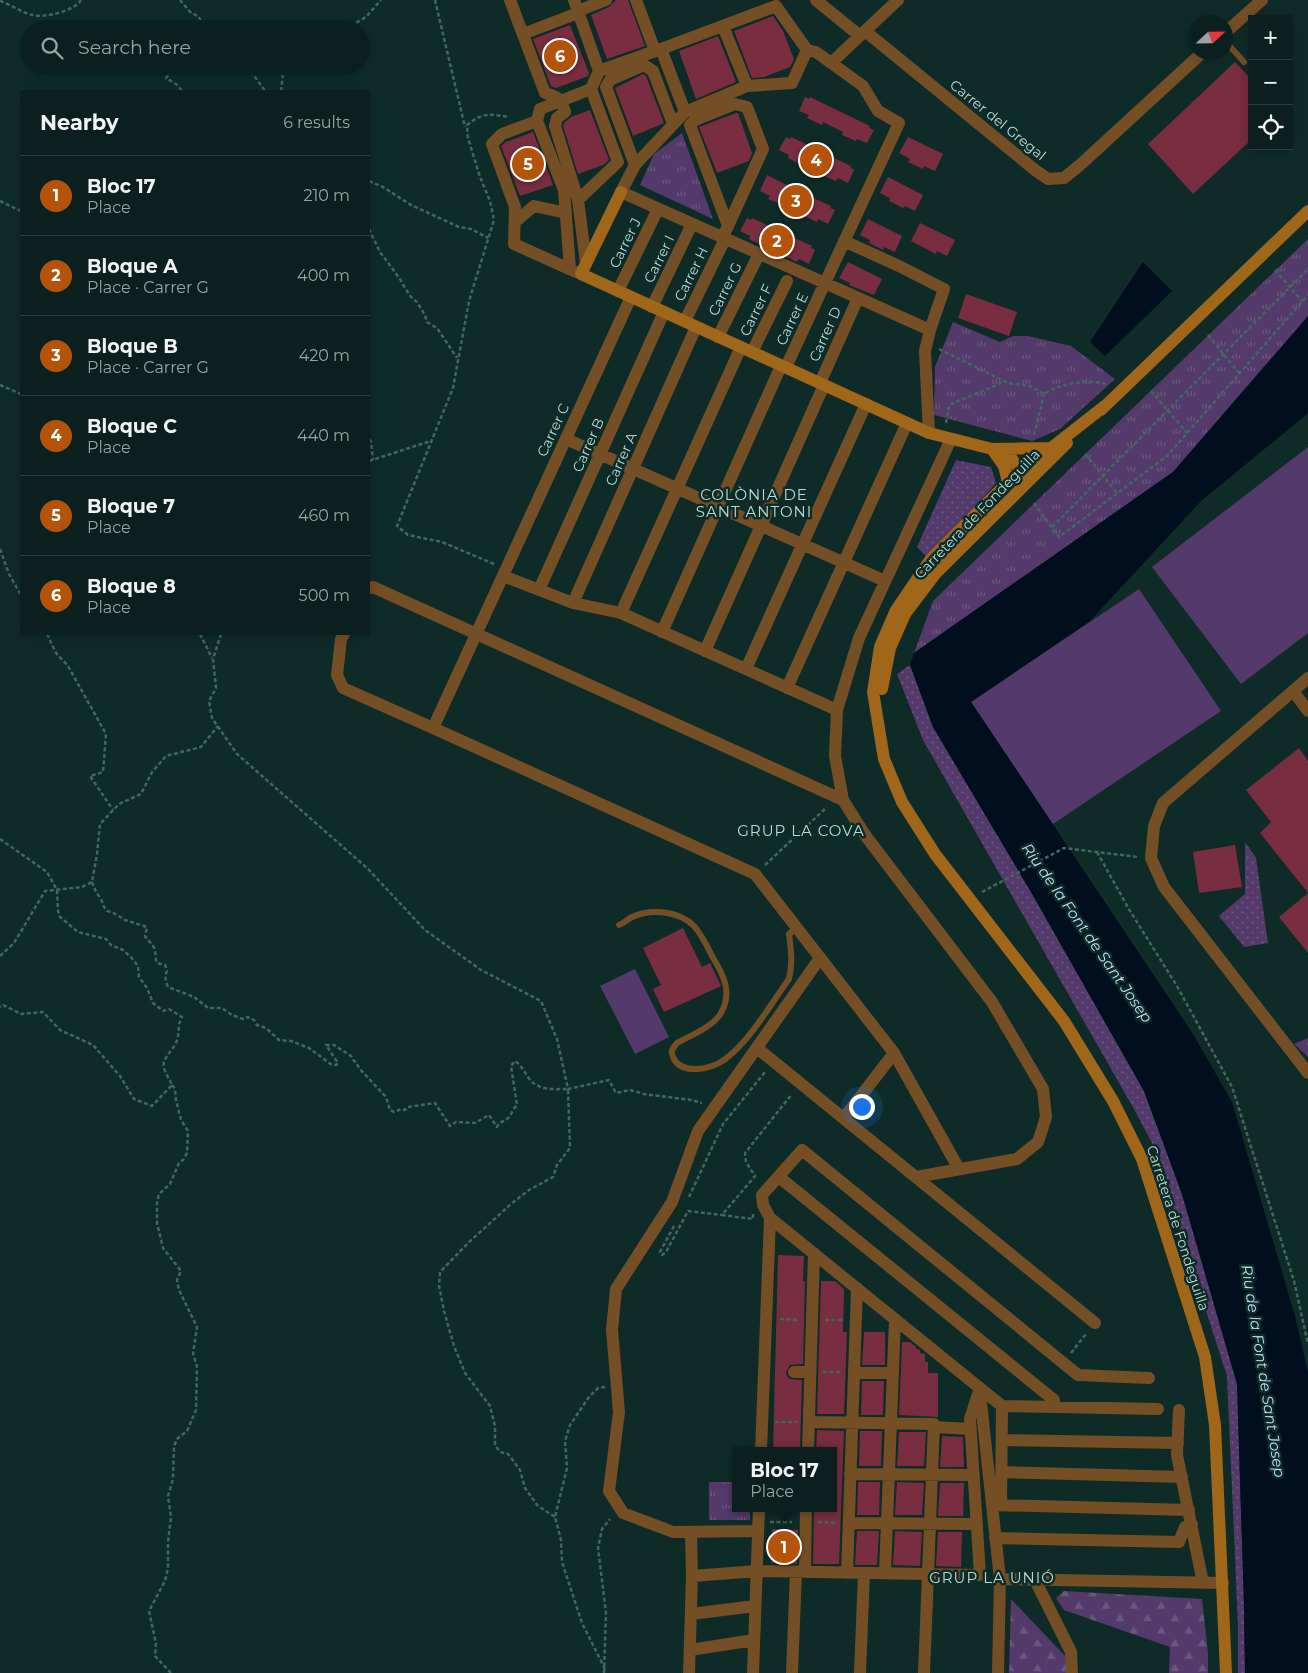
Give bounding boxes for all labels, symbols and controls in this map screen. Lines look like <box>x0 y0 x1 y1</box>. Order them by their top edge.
north arrow <box>1188 15 1233 60</box>
map controls <box>1248 15 1293 150</box>
button: + <box>1248 15 1293 60</box>
search box <box>20 20 370 75</box>
icon: search <box>38 34 66 62</box>
text: Search here <box>78 36 191 59</box>
pin: 6 <box>544 37 576 75</box>
button: − <box>1248 60 1293 105</box>
street label: Carrer del Gregal <box>946 76 1050 164</box>
button: locate <box>1248 105 1293 150</box>
text: Nearby <box>40 110 119 135</box>
text: 6 results <box>283 113 350 132</box>
pin: 4 <box>800 141 832 179</box>
pin: 5 <box>512 145 544 183</box>
text: Bloc 17 <box>87 175 156 198</box>
pin: 3 <box>780 182 812 220</box>
text: 1 <box>53 186 59 205</box>
text: 210 m <box>303 186 350 205</box>
text: Place <box>87 198 131 217</box>
street label: Carrer J <box>605 215 645 271</box>
pin: 2 <box>761 222 793 260</box>
street label: Carrer I <box>640 232 678 286</box>
street label: Carrer H <box>670 244 712 304</box>
text: Bloque A <box>87 255 178 278</box>
street label: Carrer G <box>704 259 746 319</box>
text: 2 <box>51 266 61 285</box>
text: 400 m <box>297 266 350 285</box>
text: Place · Carrer G <box>87 278 209 297</box>
street label: Carrer F <box>736 281 776 339</box>
street label: Carrer E <box>772 290 812 348</box>
street label: Carrer D <box>805 304 845 364</box>
text: Bloque B <box>87 335 178 358</box>
text: 3 <box>51 346 61 365</box>
text: 420 m <box>299 346 350 365</box>
text: Place · Carrer G <box>87 358 209 377</box>
street label: Carrer C <box>533 400 573 459</box>
text: Bloque C <box>87 415 177 438</box>
street label: Carrer B <box>568 415 608 475</box>
text: 4 <box>50 426 62 445</box>
text: 440 m <box>297 426 350 445</box>
street label: Carrer A <box>601 429 641 489</box>
text: Place <box>87 438 131 457</box>
street label: Carretera de Fondeguilla <box>910 445 1044 583</box>
district label: COLÒNIA DE SANT ANTONI <box>696 485 812 521</box>
text: Bloque 7 <box>87 495 175 518</box>
text: 5 <box>51 506 61 525</box>
text: 460 m <box>298 506 350 525</box>
text: Place <box>87 518 131 537</box>
text: Bloque 8 <box>87 575 176 598</box>
text: 6 <box>51 586 61 605</box>
text: 500 m <box>299 586 350 605</box>
text: Place <box>87 598 131 617</box>
district label: GRUP LA COVA <box>737 821 865 840</box>
water label: Riu de la Font de Sant Josep <box>1018 839 1157 1026</box>
your location <box>849 1094 875 1120</box>
street label: Carretera de Fondeguilla <box>1143 1143 1213 1313</box>
water label: Riu de la Font de Sant Josep <box>1237 1263 1290 1479</box>
popup <box>732 1447 837 1512</box>
text: Bloc 17 <box>750 1459 819 1482</box>
text: Place <box>750 1482 794 1501</box>
pin: 1 <box>768 1528 800 1566</box>
district label: GRUP LA UNIÓ <box>929 1568 1055 1587</box>

